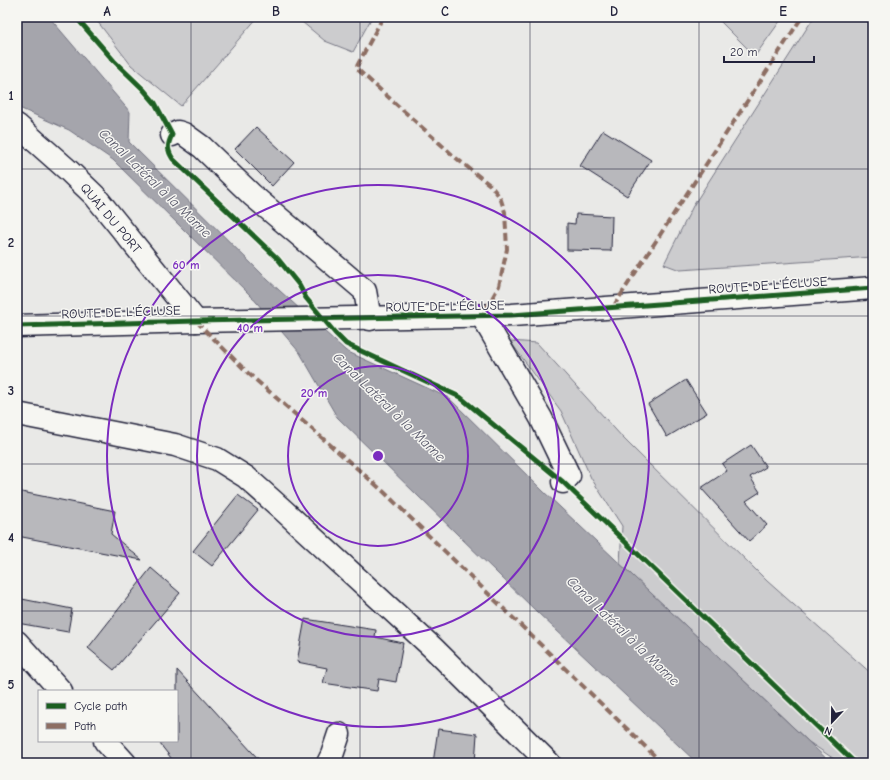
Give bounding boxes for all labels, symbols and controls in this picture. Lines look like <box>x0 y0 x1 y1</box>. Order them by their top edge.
text: A <box>103 4 111 19</box>
text: B <box>272 4 280 19</box>
text: C <box>441 4 449 19</box>
text: D <box>610 4 618 19</box>
text: E <box>779 4 787 19</box>
scale bar <box>724 38 814 64</box>
text: 20 m <box>730 45 758 59</box>
text: 1 <box>8 88 14 103</box>
water label: Canal Latéral à la Marne <box>95 125 215 241</box>
street label: QUAI DU PORT <box>77 180 145 256</box>
text: 2 <box>8 235 14 250</box>
text: 60 m <box>173 258 199 272</box>
street label: ROUTE DE L'ÉCLUSE <box>708 272 828 297</box>
street label: ROUTE DE L'ÉCLUSE <box>385 296 505 315</box>
street label: ROUTE DE L'ÉCLUSE <box>61 301 181 322</box>
text: 40 m <box>237 321 263 335</box>
water label: Canal Latéral à la Marne <box>329 349 449 465</box>
text: 3 <box>8 383 14 398</box>
text: 20 m <box>301 386 327 400</box>
centre of rings <box>371 449 385 463</box>
text: 4 <box>8 530 14 545</box>
water label: Canal Latéral à la Marne <box>563 573 683 689</box>
text: 5 <box>8 677 15 692</box>
legend <box>38 690 178 742</box>
text: Cycle path <box>74 699 127 713</box>
north arrow <box>812 702 852 742</box>
text: Path <box>74 719 96 733</box>
text: N <box>823 723 834 738</box>

